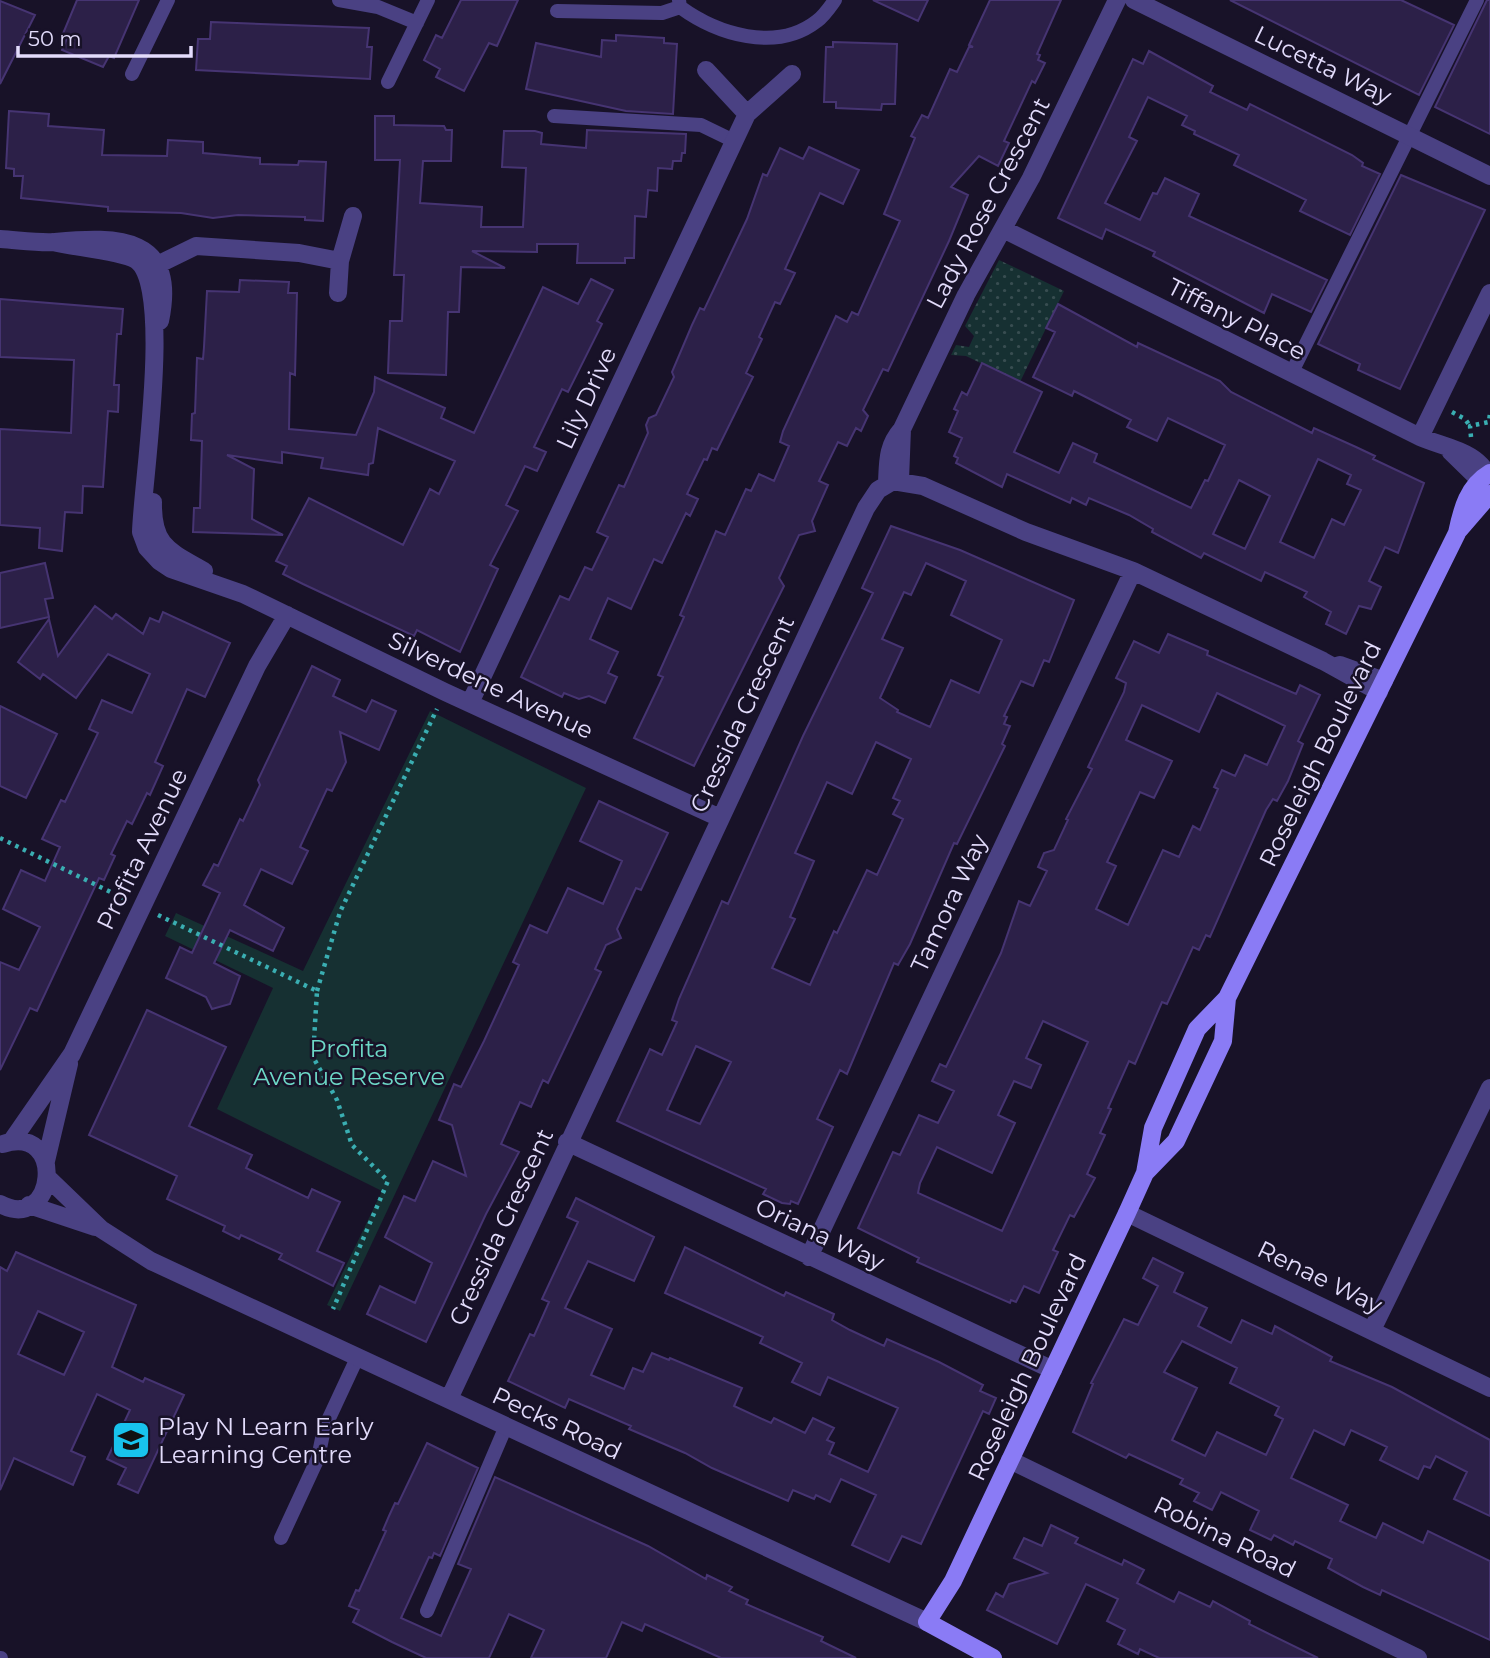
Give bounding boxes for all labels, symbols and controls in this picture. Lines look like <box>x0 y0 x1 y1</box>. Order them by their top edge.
scale bar <box>18 14 191 58</box>
street label: Lucetta Way <box>1250 19 1396 111</box>
text: 50 m <box>28 26 82 51</box>
street label: Lady Rose Crescent <box>920 92 1056 314</box>
street label: Tiffany Place <box>1163 272 1311 366</box>
street label: Lily Drive <box>550 342 622 454</box>
street label: Cressida Crescent <box>684 611 800 817</box>
street label: Silverdene Avenue <box>384 625 598 745</box>
street label: Roseleigh Boulevard <box>1253 637 1387 871</box>
street label: Profita Avenue <box>90 764 194 934</box>
street label: Tamora Way <box>904 829 994 977</box>
park label: Profita Avenue Reserve <box>253 1034 445 1091</box>
street label: Cressida Crescent <box>443 1124 559 1330</box>
street label: Oriana Way <box>751 1192 889 1276</box>
street label: Renae Way <box>1253 1234 1387 1320</box>
street label: Roseleigh Boulevard <box>962 1249 1092 1485</box>
street label: Pecks Road <box>488 1380 626 1466</box>
place label: Play N Learn Early Learning Centre <box>158 1412 374 1469</box>
school or university icon: Play N Learn Early Learning Centre <box>110 1419 152 1461</box>
street label: Robina Road <box>1149 1490 1301 1584</box>

